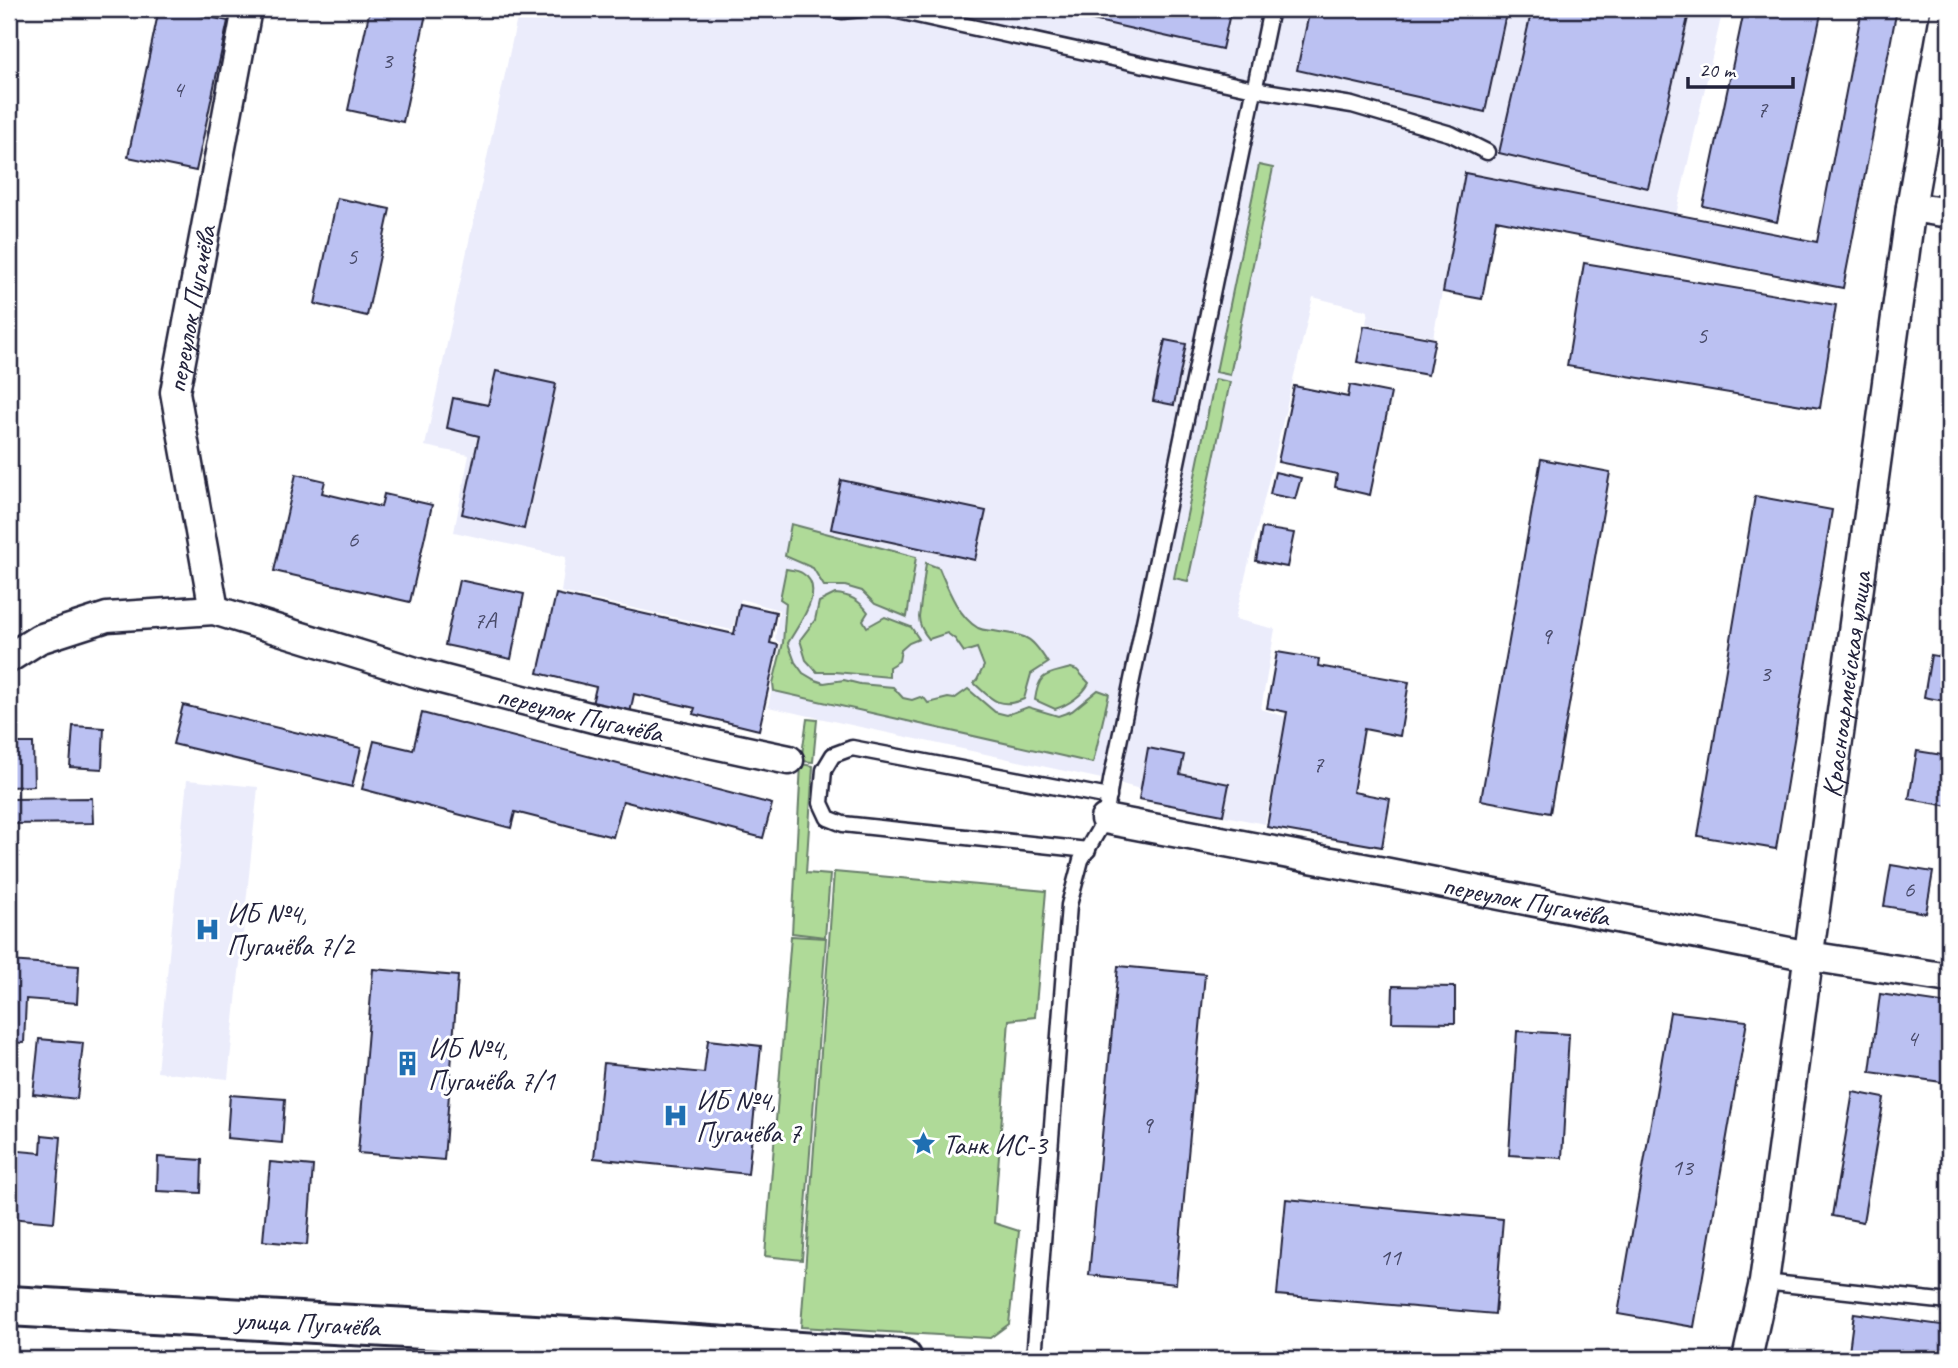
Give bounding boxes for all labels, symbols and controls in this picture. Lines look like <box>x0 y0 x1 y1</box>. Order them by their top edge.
house number: 3 <box>382 45 395 75</box>
scale bar <box>1688 46 1794 90</box>
text: 20 m <box>1699 57 1737 83</box>
house number: 4 <box>173 74 186 104</box>
house number: 7 <box>1757 94 1769 124</box>
street label: переулок Пугачёва <box>158 221 224 395</box>
house number: 5 <box>347 241 359 271</box>
house number: 5 <box>1697 320 1709 350</box>
house number: 6 <box>348 524 360 554</box>
street label: Красноармейская улица <box>1813 568 1879 799</box>
house number: 7А <box>474 605 497 635</box>
house number: 9 <box>1541 621 1554 651</box>
house number: 3 <box>1760 658 1773 688</box>
street label: переулок Пугачёва <box>494 677 668 751</box>
house number: 7 <box>1313 749 1325 779</box>
street label: переулок Пугачёва <box>1440 867 1614 935</box>
house number: 6 <box>1904 874 1916 904</box>
place label: ИБ №4, Пугачёва 7/2 <box>227 896 356 963</box>
hospital icon: ИБ №4, Пугачёва 7/2 <box>193 915 221 943</box>
house number: 4 <box>1907 1023 1920 1053</box>
place label: ИБ №4, Пугачёва 7/1 <box>428 1031 556 1098</box>
building icon: ИБ №4, Пугачёва 7/1 <box>394 1050 422 1078</box>
place label: ИБ №4, Пугачёва 7 <box>696 1083 802 1150</box>
hospital icon: ИБ №4, Пугачёва 7 <box>662 1102 690 1130</box>
house number: 9 <box>1142 1110 1155 1140</box>
place label: Танк ИС-3 <box>943 1127 1049 1162</box>
place icon: Танк ИС-3 <box>909 1130 937 1158</box>
house number: 13 <box>1671 1152 1695 1182</box>
house number: 11 <box>1379 1242 1402 1272</box>
street label: улица Пугачёва <box>232 1301 382 1345</box>

